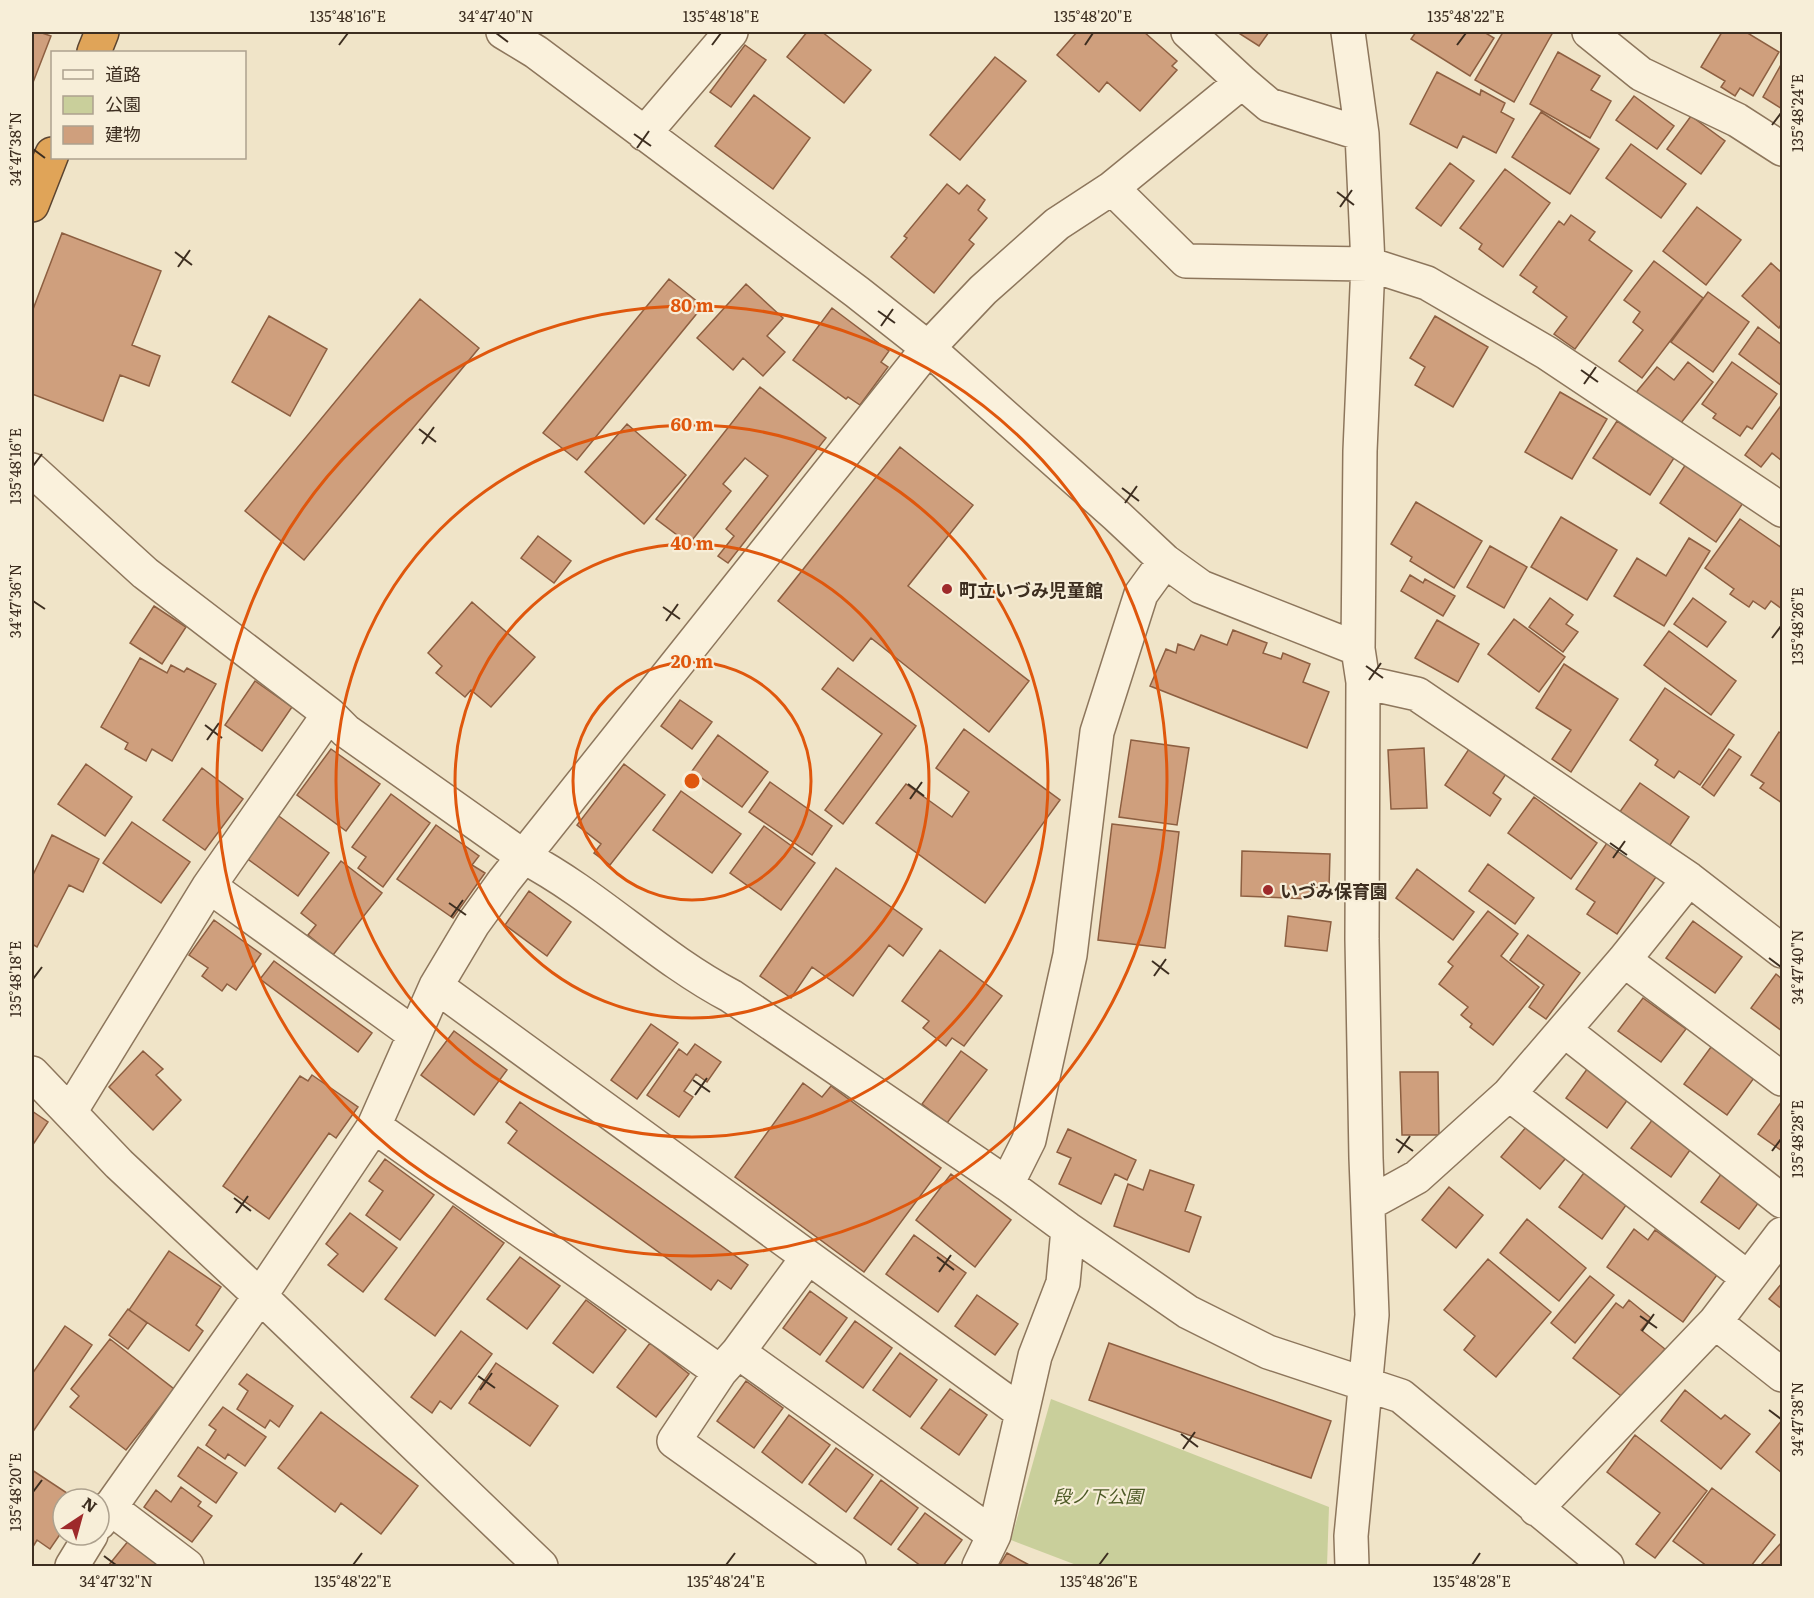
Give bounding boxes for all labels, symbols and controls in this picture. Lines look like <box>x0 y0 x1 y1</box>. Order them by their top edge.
text: 135°48'16"E <box>310 4 386 27</box>
text: 34°47'40"N <box>458 4 534 27</box>
text: 135°48'18"E <box>683 4 759 27</box>
text: 135°48'20"E <box>1054 4 1132 27</box>
text: 135°48'22"E <box>1427 4 1505 27</box>
legend <box>51 51 246 159</box>
text: 道路 <box>105 60 141 87</box>
text: 135°48'24"E <box>1785 74 1808 152</box>
text: 公園 <box>105 90 141 117</box>
text: 34°47'38"N <box>3 112 26 186</box>
text: 建物 <box>105 120 141 147</box>
text: 80 m <box>670 291 714 318</box>
text: 60 m <box>670 410 714 437</box>
text: 135°48'16"E <box>3 428 26 504</box>
text: 40 m <box>670 529 714 556</box>
text: 34°47'36"N <box>3 564 26 638</box>
place label: 町立いづみ児童館 <box>959 576 1103 603</box>
marker: 町立いづみ児童館 <box>940 582 954 596</box>
text: 135°48'26"E <box>1785 587 1808 665</box>
text: 20 m <box>671 647 713 674</box>
centre of rings <box>682 771 702 791</box>
place label: いづみ保育園 <box>1280 877 1388 904</box>
marker: いづみ保育園 <box>1261 883 1275 897</box>
text: 34°47'40"N <box>1785 929 1808 1005</box>
text: 135°48'18"E <box>3 941 26 1017</box>
text: 135°48'28"E <box>1785 1100 1808 1178</box>
text: 34°47'38"N <box>1785 1382 1808 1456</box>
text: 135°48'20"E <box>3 1453 26 1531</box>
park label: 段ノ下公園 <box>1053 1482 1146 1509</box>
north arrow <box>51 1487 111 1547</box>
text: N <box>78 1490 103 1518</box>
text: 34°47'32"N <box>79 1569 153 1592</box>
text: 135°48'22"E <box>314 1569 392 1592</box>
text: 135°48'24"E <box>687 1569 765 1592</box>
text: 135°48'26"E <box>1060 1569 1138 1592</box>
text: 135°48'28"E <box>1433 1569 1511 1592</box>

